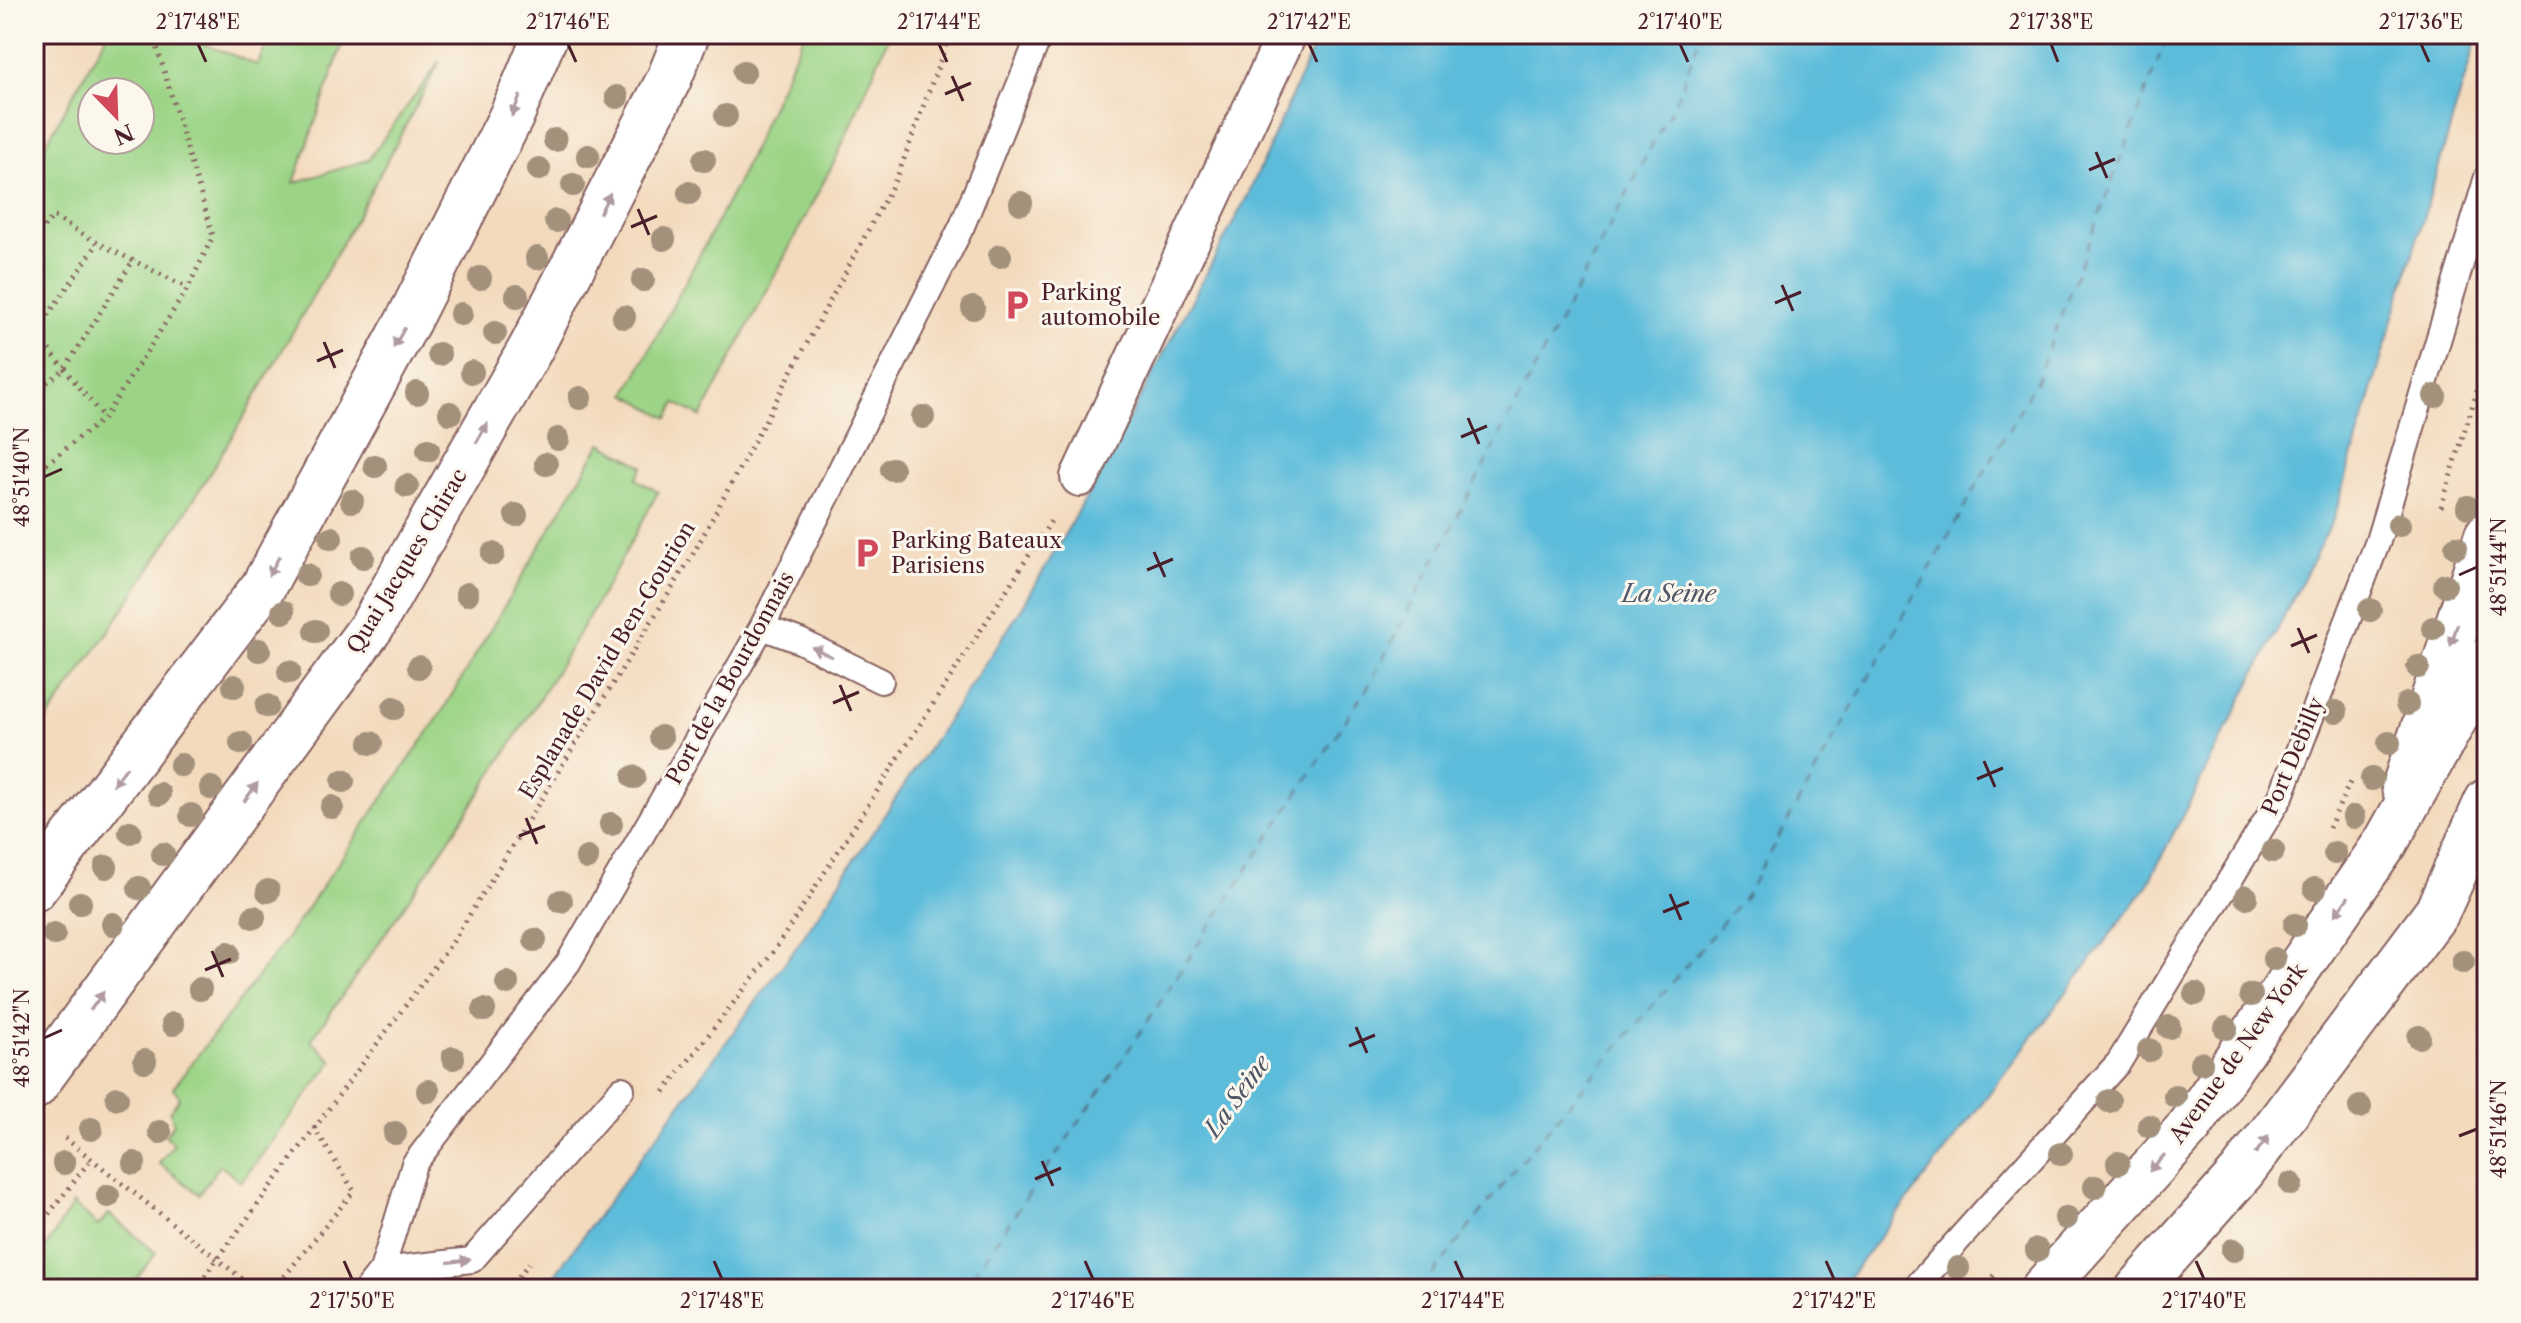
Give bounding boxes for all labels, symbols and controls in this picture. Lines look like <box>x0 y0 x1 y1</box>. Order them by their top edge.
text: 2°17'48"E <box>156 10 240 34</box>
text: 2°17'46"E <box>526 10 610 34</box>
text: 2°17'44"E <box>897 10 981 34</box>
text: 2°17'42"E <box>1267 10 1351 34</box>
text: 2°17'40"E <box>1637 10 1723 34</box>
text: 2°17'38"E <box>2009 10 2093 34</box>
text: 2°17'36"E <box>2379 10 2463 34</box>
north arrow <box>76 76 156 156</box>
one-way arrow <box>509 94 522 118</box>
text: N <box>110 118 138 150</box>
one-way arrow <box>598 192 612 215</box>
place label: Parking automobile <box>1041 279 1160 331</box>
parking icon: Parking automobile <box>1000 288 1034 322</box>
one-way arrow <box>392 327 406 350</box>
one-way arrow <box>475 421 489 444</box>
text: 48°51'40"N <box>10 427 34 527</box>
street label: Quai Jacques Chirac <box>341 464 473 658</box>
street label: Esplanade David Ben-Gourion <box>513 516 701 804</box>
text: 48°51'44"N <box>2487 517 2511 617</box>
place label: Parking Bateaux Parisiens <box>891 527 1062 579</box>
parking icon: Parking Bateaux Parisiens <box>850 536 884 570</box>
one-way arrow <box>267 555 281 578</box>
street label: Port de la Bourdonnais <box>660 567 800 789</box>
water label: La Seine <box>1620 579 1717 608</box>
one-way arrow <box>2448 624 2460 648</box>
one-way arrow <box>811 645 834 659</box>
street label: Port Debilly <box>2256 692 2330 819</box>
one-way arrow <box>113 765 129 786</box>
one-way arrow <box>242 781 258 802</box>
one-way arrow <box>2335 896 2350 917</box>
street label: Avenue de New York <box>2163 957 2313 1149</box>
text: 48°51'42"N <box>10 988 34 1088</box>
one-way arrow <box>88 991 104 1011</box>
water label: La Seine <box>1196 1048 1277 1144</box>
text: 48°51'46"N <box>2487 1079 2511 1179</box>
one-way arrow <box>2254 1135 2270 1155</box>
one-way arrow <box>2149 1153 2167 1172</box>
one-way arrow <box>447 1254 472 1267</box>
text: 2°17'50"E <box>309 1289 395 1313</box>
text: 2°17'48"E <box>680 1289 764 1313</box>
text: 2°17'46"E <box>1051 1289 1135 1313</box>
text: 2°17'44"E <box>1421 1289 1505 1313</box>
text: 2°17'42"E <box>1792 1289 1876 1313</box>
text: 2°17'40"E <box>2161 1289 2247 1313</box>

